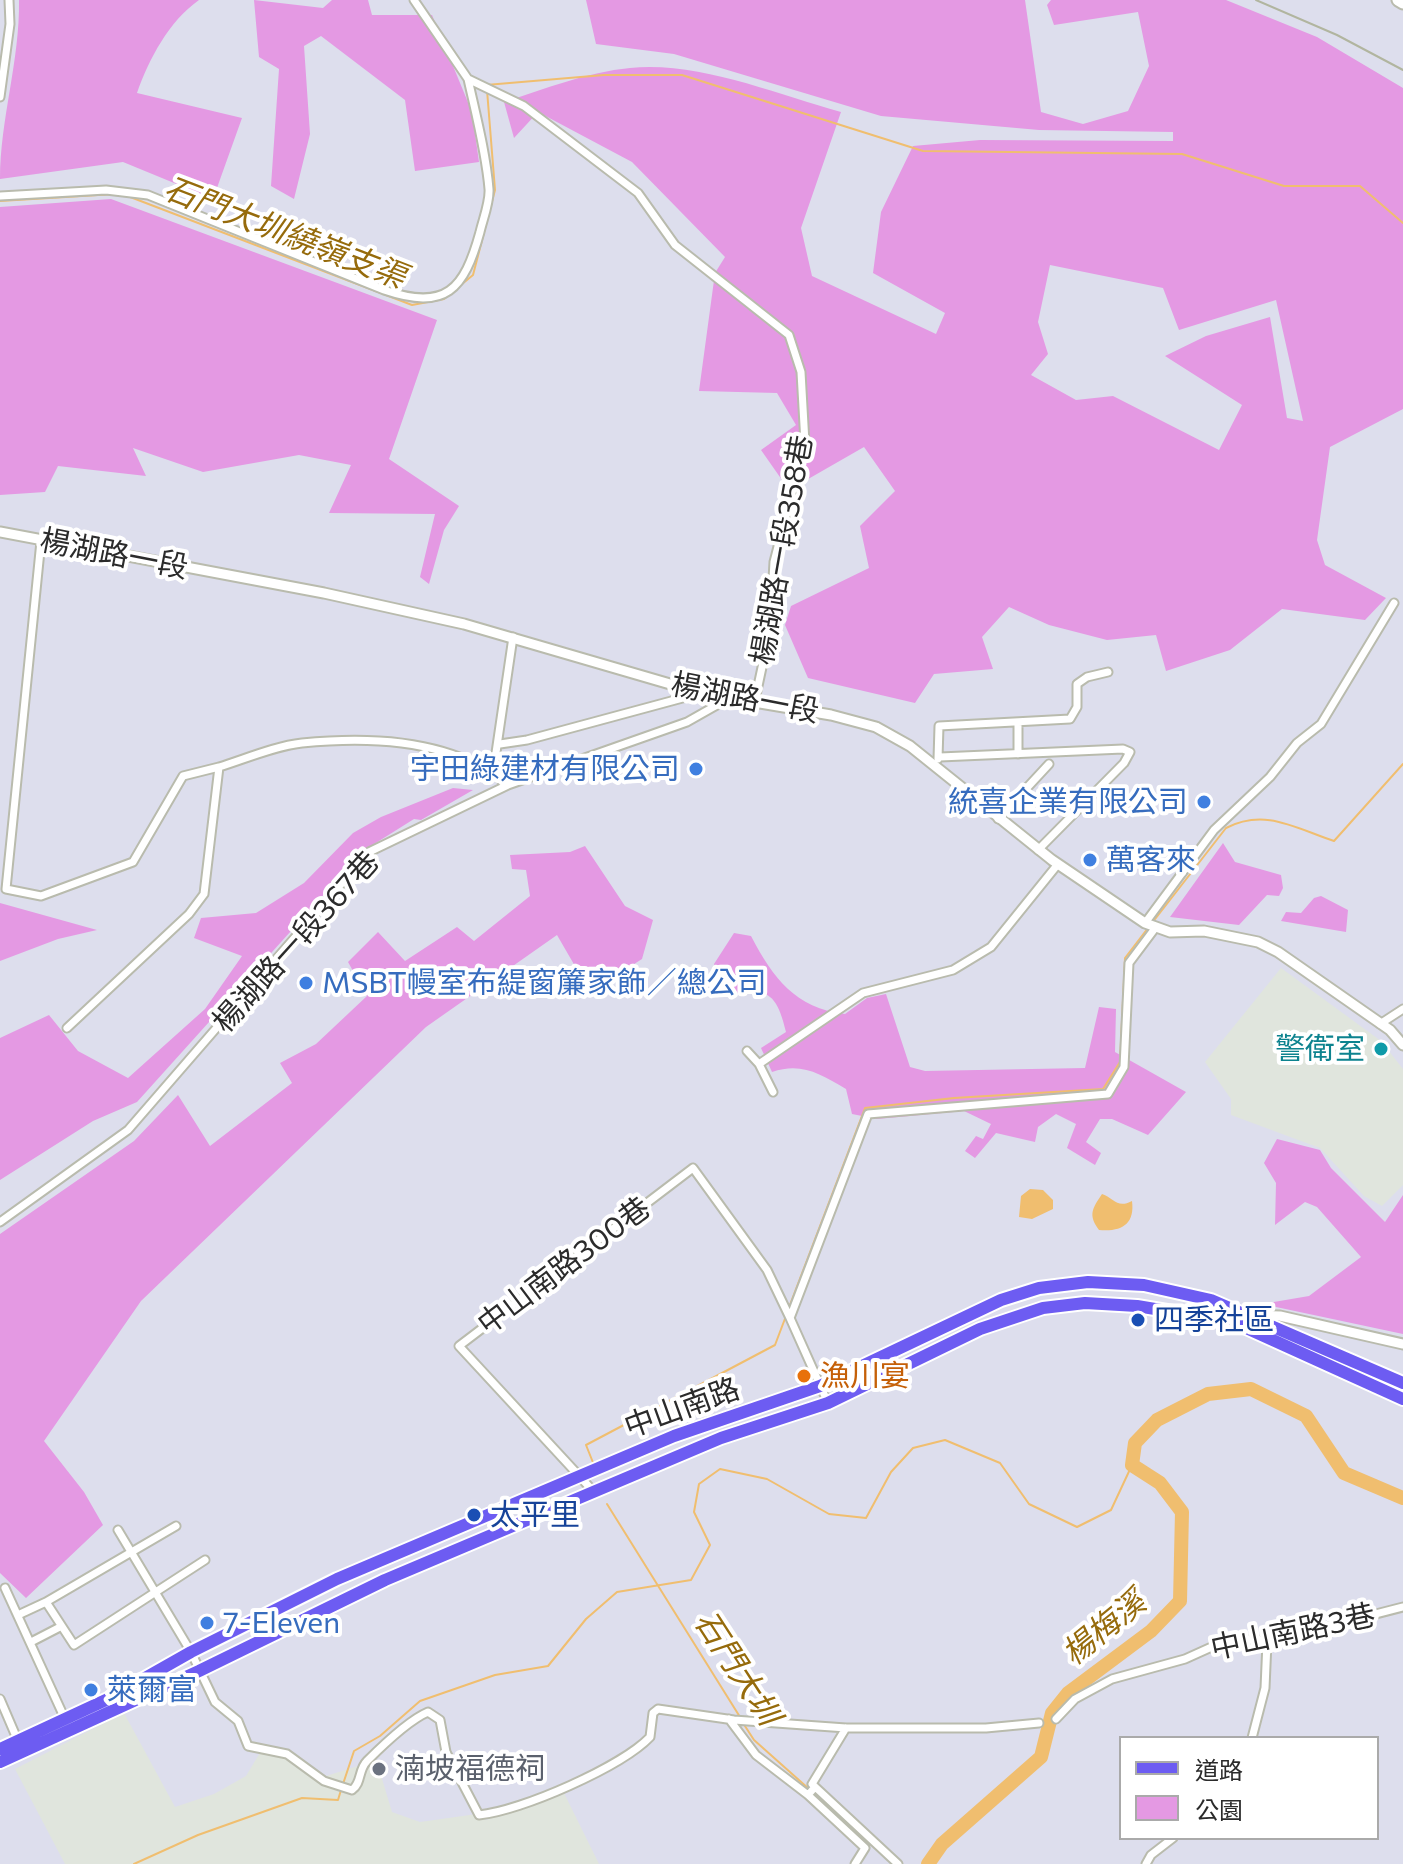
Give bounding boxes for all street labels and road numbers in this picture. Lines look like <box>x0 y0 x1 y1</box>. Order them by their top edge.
street label: 楊湖路一段358巷 <box>744 432 820 668</box>
street label: 楊湖路一段 <box>37 522 191 586</box>
street label: 楊湖路一段 <box>668 666 822 730</box>
street label: 楊湖路一段367巷 <box>205 844 387 1040</box>
street label: 中山南路300巷 <box>471 1190 657 1342</box>
street label: 中山南路 <box>619 1371 745 1445</box>
street label: 中山南路3巷 <box>1208 1597 1378 1667</box>

